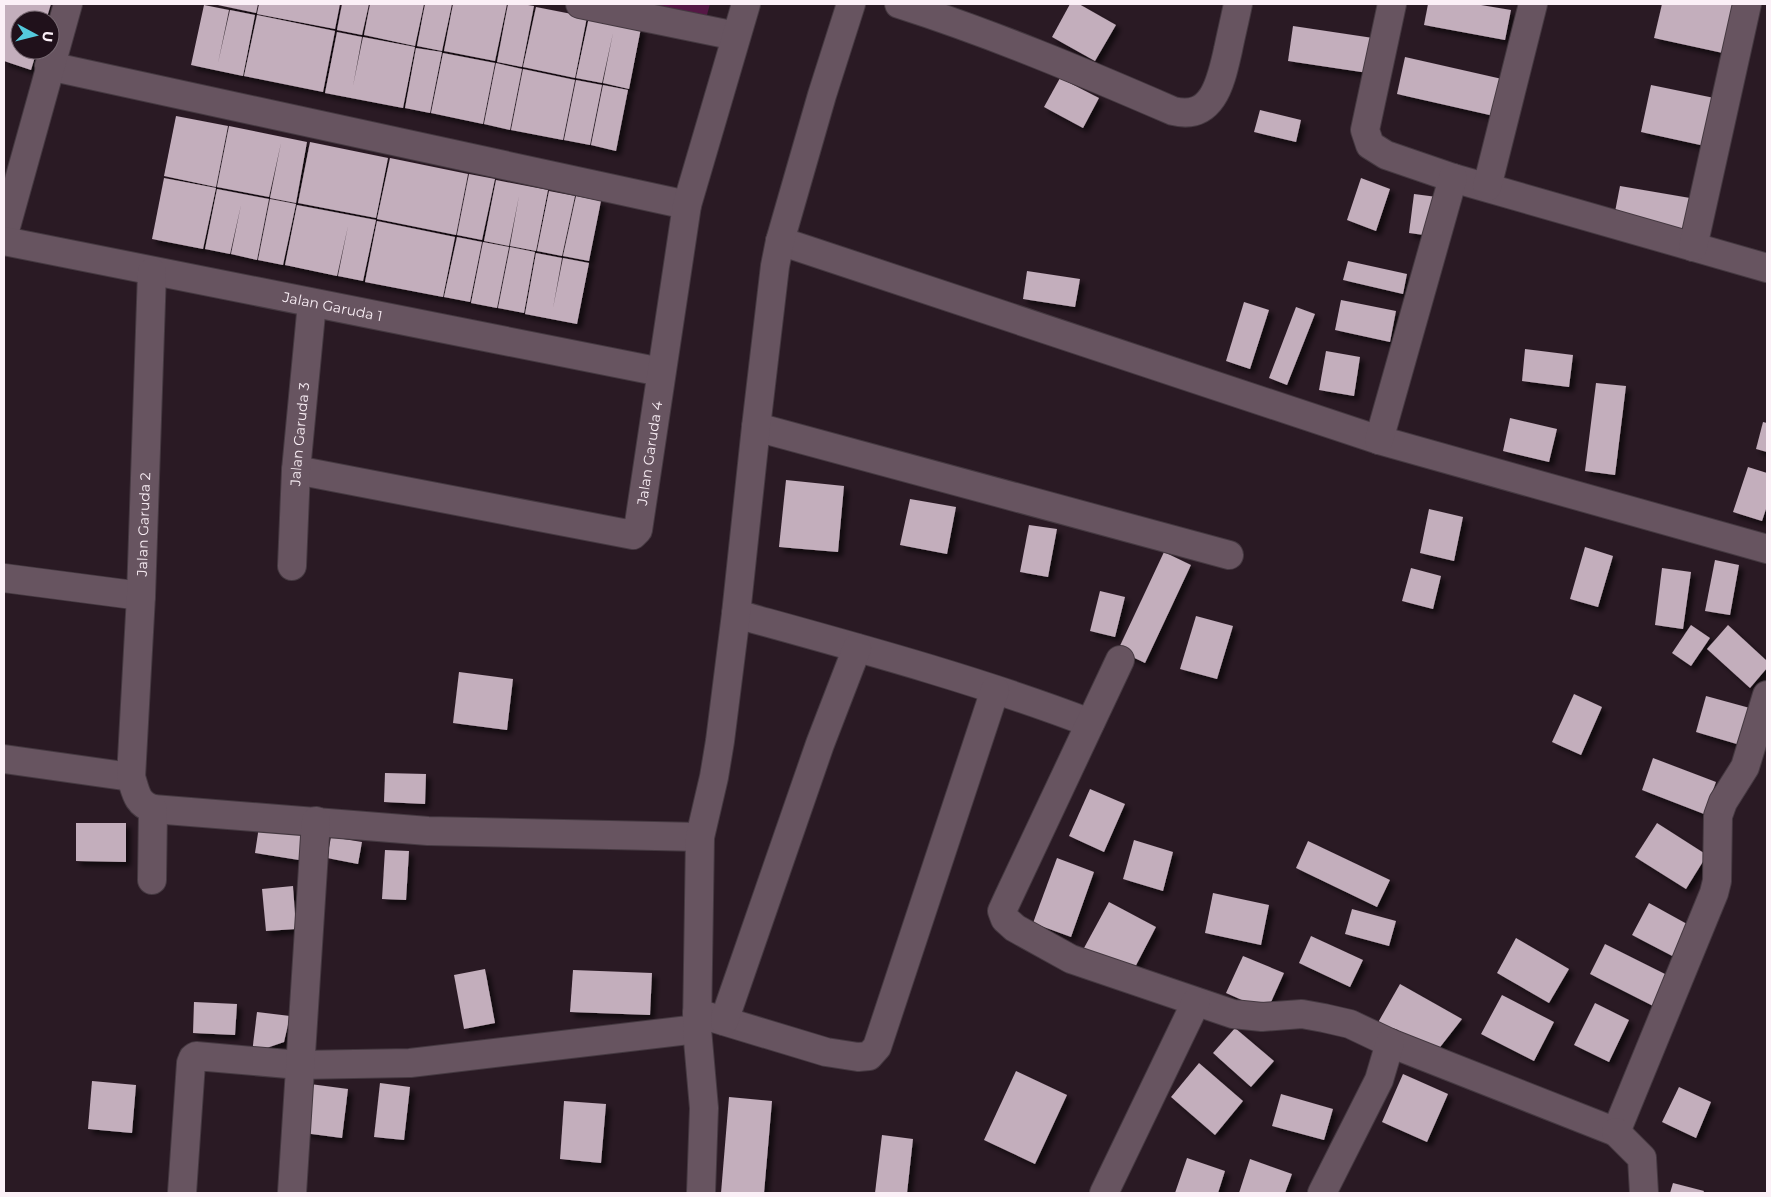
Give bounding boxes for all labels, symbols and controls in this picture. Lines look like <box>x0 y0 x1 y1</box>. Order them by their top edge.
north arrow <box>10 10 60 60</box>
text: U <box>38 30 58 43</box>
street label: Jalan Garuda 1 <box>280 288 384 325</box>
street label: Jalan Garuda 3 <box>286 382 313 487</box>
street label: Jalan Garuda 4 <box>633 399 666 508</box>
street label: Jalan Garuda 2 <box>133 472 154 578</box>

